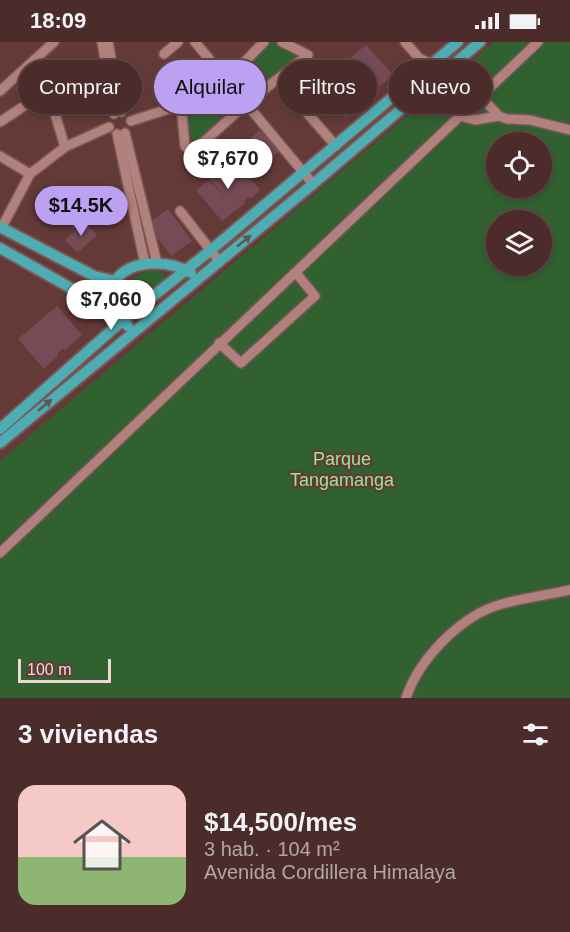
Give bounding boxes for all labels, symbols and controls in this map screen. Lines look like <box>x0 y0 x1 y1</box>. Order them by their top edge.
text: 18:09 <box>30 8 86 33</box>
chip: Comprar <box>18 60 142 114</box>
chip: Alquilar <box>154 60 266 114</box>
chip: Filtros <box>278 60 377 114</box>
chip: Nuevo <box>389 60 492 114</box>
map controls <box>486 132 552 276</box>
button: locate <box>486 132 552 198</box>
pin: $7,670 <box>179 139 277 190</box>
text: $7,670 <box>197 147 259 169</box>
pin: $14.5K <box>32 186 130 237</box>
text: $14.5K <box>49 194 113 216</box>
button: layers <box>486 210 552 276</box>
one-way arrow <box>236 234 252 247</box>
pin: $7,060 <box>62 280 160 331</box>
text: $7,060 <box>80 288 142 310</box>
one-way arrow <box>37 399 53 412</box>
park label: Parque Tangamanga <box>290 449 395 490</box>
scale bar <box>18 656 111 684</box>
text: 100 m <box>27 661 71 678</box>
icon: filters <box>519 718 552 751</box>
text: 3 viviendas <box>18 719 158 749</box>
text: $14,500/mes <box>204 807 357 837</box>
icon: home <box>66 809 138 881</box>
text: 3 hab. · 104 m² <box>204 838 340 860</box>
text: Avenida Cordillera Himalaya <box>204 861 456 883</box>

